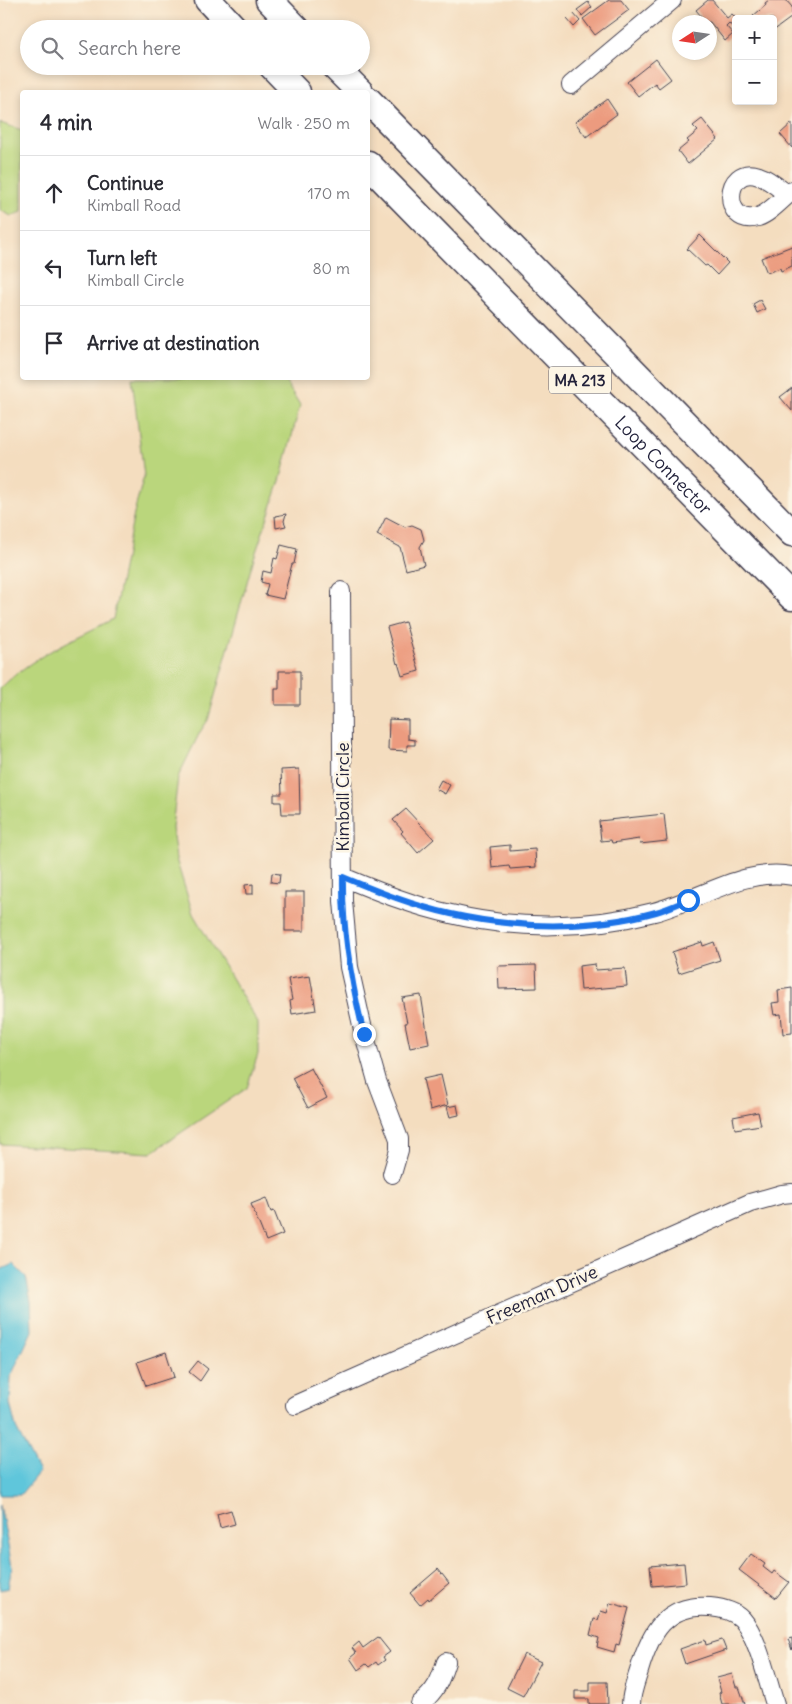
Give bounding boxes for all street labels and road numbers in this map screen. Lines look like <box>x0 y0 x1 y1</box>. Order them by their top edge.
road number: MA 213 <box>549 366 611 394</box>
street label: Loop Connector <box>610 411 718 520</box>
street label: Kimball Circle <box>331 742 354 852</box>
street label: Freeman Drive <box>483 1260 601 1329</box>

